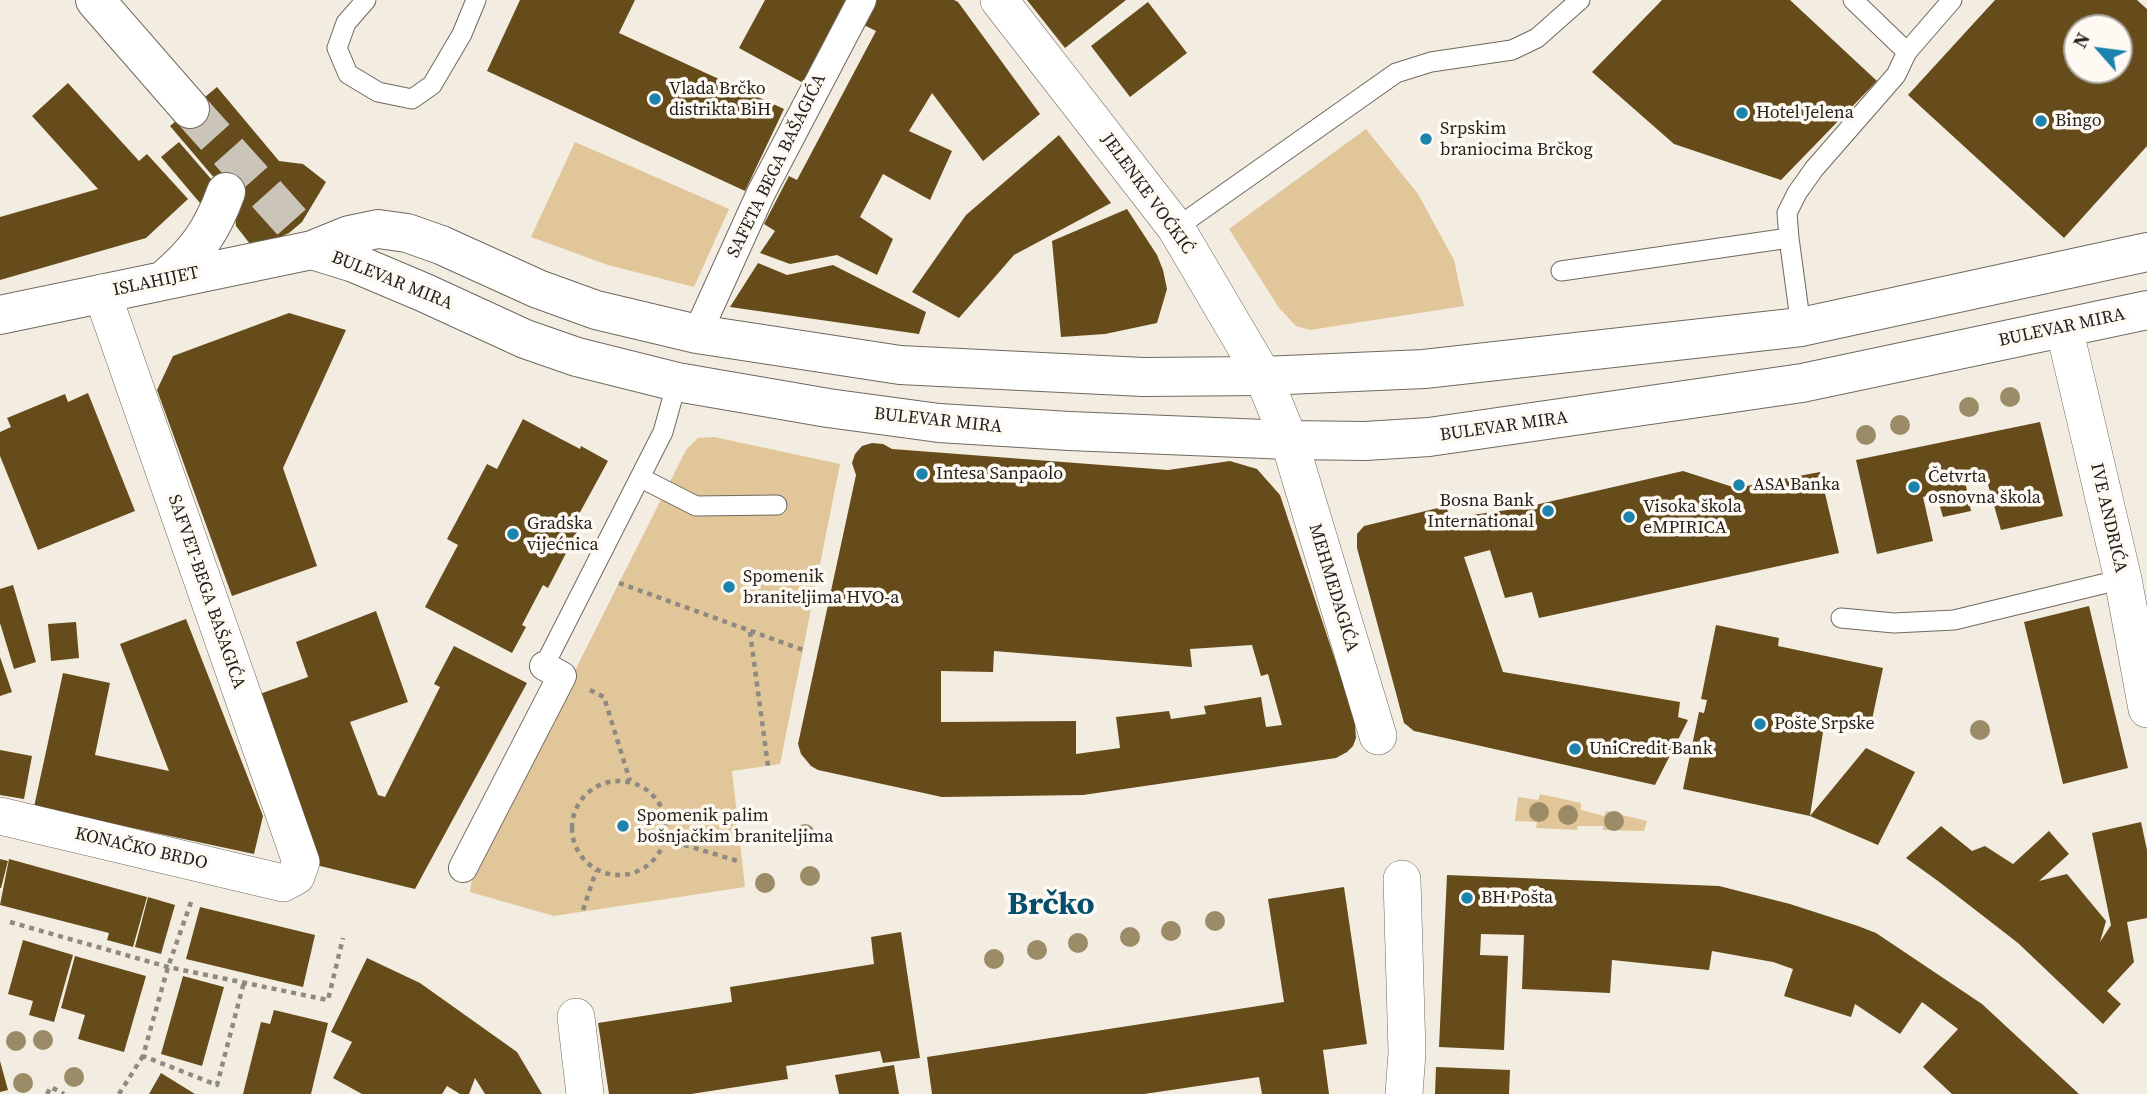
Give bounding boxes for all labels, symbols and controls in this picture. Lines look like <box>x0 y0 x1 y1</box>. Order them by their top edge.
north arrow <box>2063 14 2133 84</box>
text: N <box>2066 28 2096 52</box>
street label: SAFETA BEGA BAŠAGIĆA <box>723 71 831 261</box>
place label: Vlada Brčko distrikta BiH <box>669 78 771 120</box>
marker: Vlada Brčko distrikta BiH <box>647 91 663 107</box>
place label: Hotel Jelena <box>1756 102 1854 124</box>
marker: Hotel Jelena <box>1734 105 1750 121</box>
place label: Bingo <box>2055 110 2102 132</box>
marker: Bingo <box>2033 113 2049 129</box>
place label: Srpskim braniocima Brčkog <box>1440 118 1593 160</box>
street label: JELENKE VOĆKIĆ <box>1096 129 1198 259</box>
marker: Srpskim braniocima Brčkog <box>1418 131 1434 147</box>
street label: BULEVAR MIRA <box>328 247 456 315</box>
street label: ISLAHIJET <box>111 262 201 302</box>
street label: BULEVAR MIRA <box>1997 304 2127 352</box>
street label: BULEVAR MIRA <box>873 404 1003 438</box>
street label: BULEVAR MIRA <box>1439 407 1569 447</box>
street label: IVE ANDRIĆA <box>2085 461 2131 575</box>
place label: Intesa Sanpaolo <box>936 463 1063 485</box>
marker: Intesa Sanpaolo <box>914 466 930 482</box>
place label: Četvrta osnovna škola <box>1928 466 2041 508</box>
place label: ASA Banka <box>1753 474 1840 496</box>
marker: ASA Banka <box>1731 477 1747 493</box>
marker: Četvrta osnovna škola <box>1906 479 1922 495</box>
place label: Bosna Bank International <box>1427 490 1534 532</box>
street label: SAFVET-BEGA BAŠAGIĆA <box>163 492 249 692</box>
place label: Visoka škola eMPIRICA <box>1643 496 1742 538</box>
marker: Bosna Bank International <box>1540 503 1556 519</box>
marker: Visoka škola eMPIRICA <box>1621 509 1637 525</box>
place label: Gradska vijećnica <box>527 513 599 556</box>
street label: MEHMEDAGIĆA <box>1303 521 1363 655</box>
marker: Gradska vijećnica <box>505 526 521 542</box>
place label: Spomenik braniteljima HVO-a <box>743 566 899 608</box>
marker: Spomenik braniteljima HVO-a <box>721 579 737 595</box>
place label: Pošte Srpske <box>1774 713 1875 735</box>
marker: Pošte Srpske <box>1752 716 1768 732</box>
place label: UniCredit Bank <box>1589 738 1713 760</box>
marker: UniCredit Bank <box>1567 741 1583 757</box>
place label: Spomenik palim bošnjačkim braniteljima <box>637 805 833 848</box>
marker: Spomenik palim bošnjačkim braniteljima <box>615 818 631 834</box>
street label: KONAČKO BRDO <box>73 823 209 875</box>
district label: Brčko <box>1007 887 1095 925</box>
place label: BH Pošta <box>1481 887 1553 909</box>
marker: BH Pošta <box>1459 890 1475 906</box>

